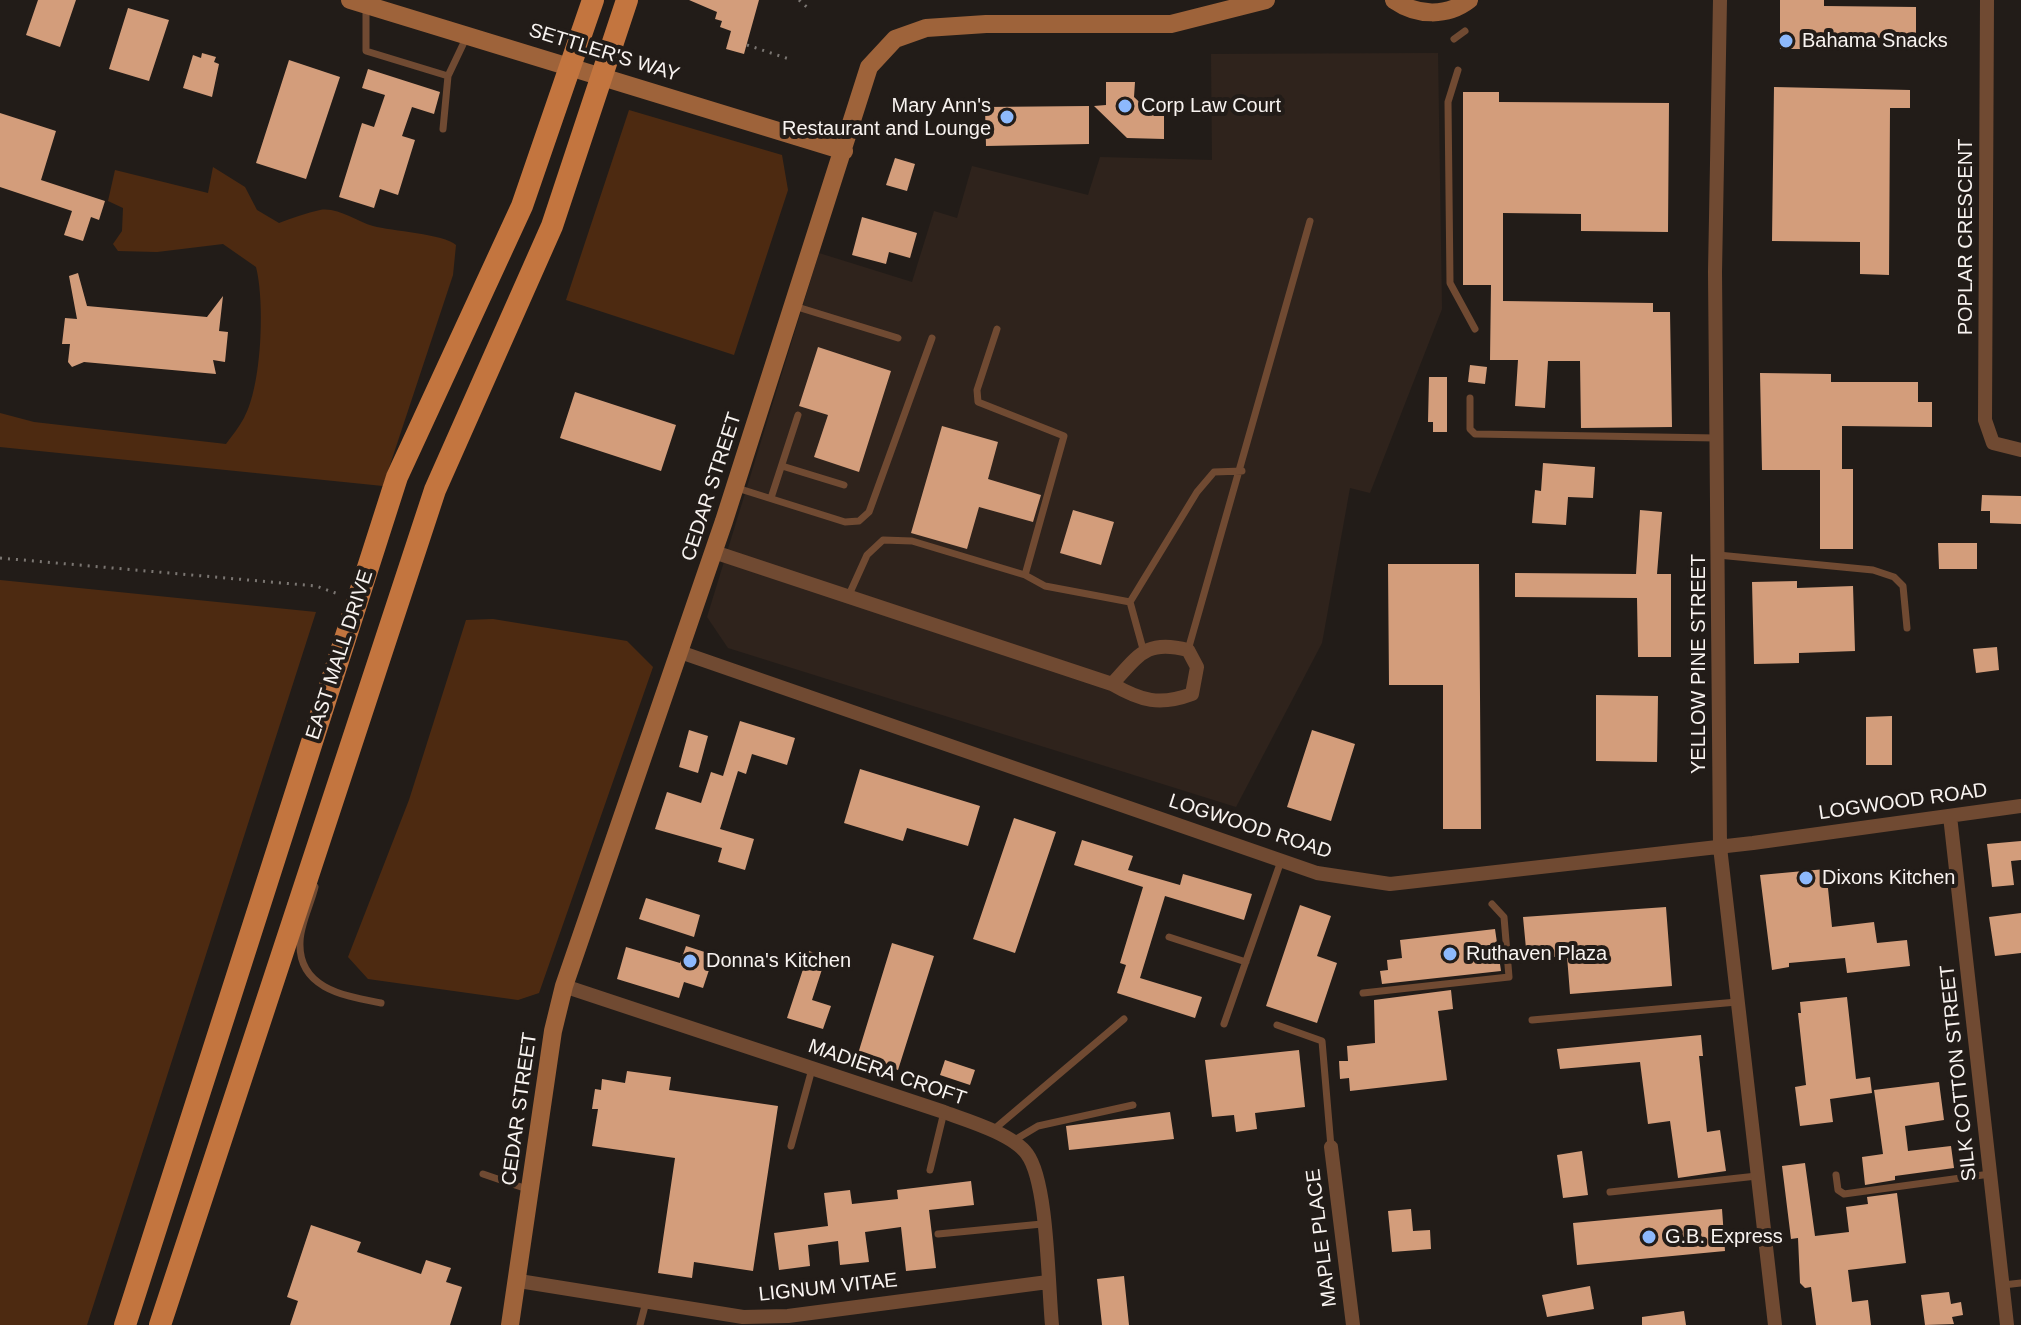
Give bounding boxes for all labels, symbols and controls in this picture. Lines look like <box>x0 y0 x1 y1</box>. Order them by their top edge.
street label: SETTLER'S WAY <box>526 19 682 87</box>
place label: Bahama Snacks <box>1802 29 1948 53</box>
marker: Bahama Snacks <box>1777 32 1795 50</box>
place label: Mary Ann's Restaurant and Lounge <box>782 94 991 141</box>
place label: Corp Law Court <box>1141 94 1281 118</box>
marker: Corp Law Court <box>1116 97 1134 115</box>
marker: Mary Ann's Restaurant and Lounge <box>998 108 1016 126</box>
street label: POPLAR CRESCENT <box>1954 139 1978 335</box>
street label: CEDAR STREET <box>677 410 747 564</box>
street label: YELLOW PINE STREET <box>1687 554 1711 774</box>
street label: EAST MALL DRIVE <box>301 567 379 743</box>
street label: LOGWOOD ROAD <box>1817 778 1989 826</box>
street label: LOGWOOD ROAD <box>1165 789 1335 865</box>
place label: Dixons Kitchen <box>1822 866 1955 890</box>
marker: Dixons Kitchen <box>1797 869 1815 887</box>
place label: Ruthaven Plaza <box>1466 942 1607 966</box>
marker: Ruthaven Plaza <box>1441 945 1459 963</box>
place label: Donna's Kitchen <box>706 949 851 973</box>
marker: Donna's Kitchen <box>681 952 699 970</box>
street label: SILK COTTON STREET <box>1936 964 1982 1182</box>
street label: CEDAR STREET <box>497 1031 543 1187</box>
street label: MADIERA CROFT <box>805 1035 969 1111</box>
street label: MAPLE PLACE <box>1302 1168 1342 1308</box>
place label: G.B. Express <box>1665 1225 1783 1249</box>
marker: G.B. Express <box>1640 1228 1658 1246</box>
street label: LIGNUM VITAE <box>757 1269 899 1307</box>

